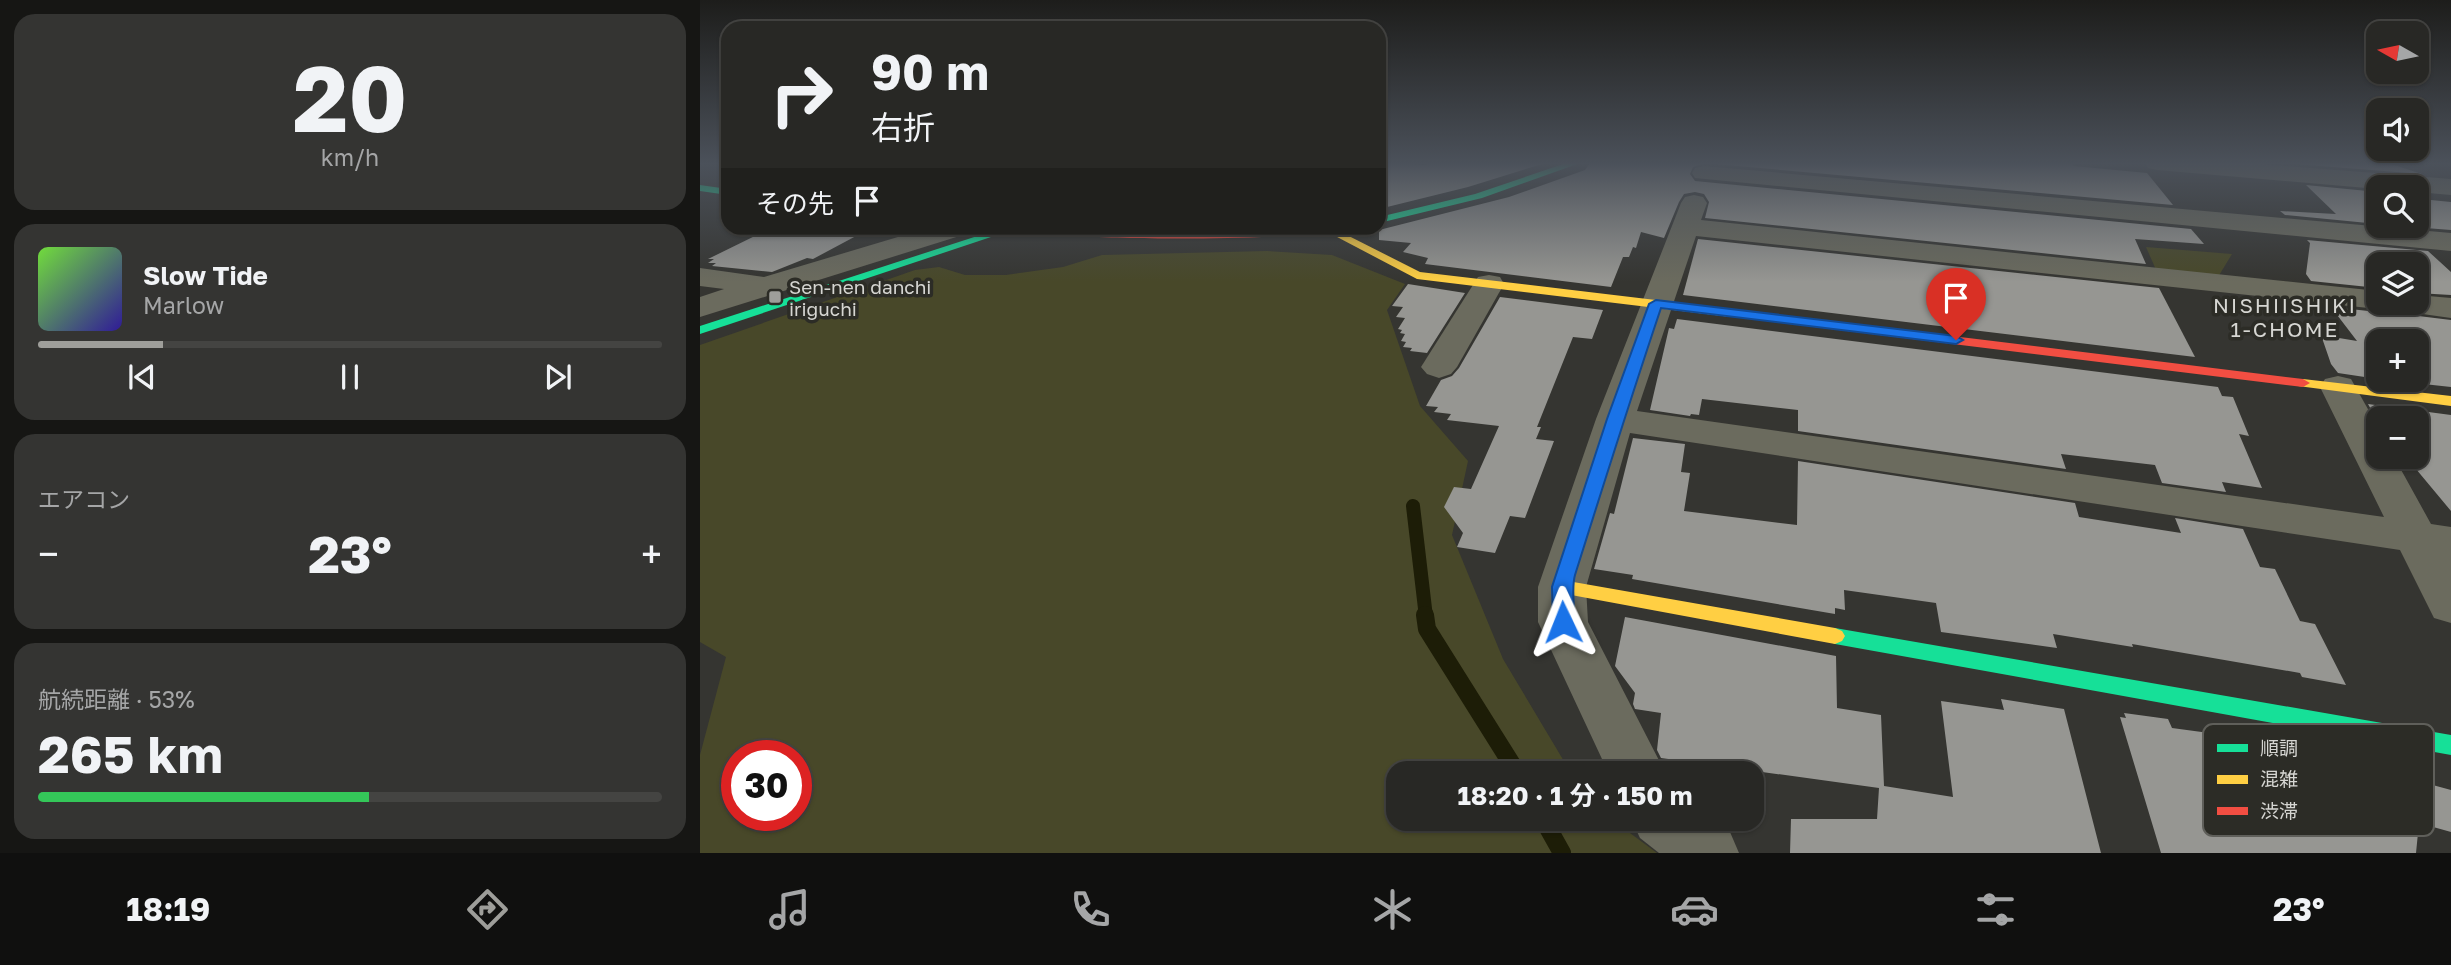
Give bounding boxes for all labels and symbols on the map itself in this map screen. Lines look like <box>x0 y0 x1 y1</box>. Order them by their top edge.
north arrow <box>2366 21 2429 84</box>
pin <box>1926 268 1986 340</box>
place label: Sen-nen danchi iriguchi <box>789 275 931 320</box>
marker: Sen-nen danchi iriguchi <box>767 289 783 305</box>
district label: NISHIISHIKI 1-CHOME <box>2213 292 2357 342</box>
position arrow <box>1526 585 1600 659</box>
legend <box>2203 724 2434 836</box>
text: 順調 <box>2260 736 2298 759</box>
speed limit sign: 30 <box>721 740 812 831</box>
text: 混雑 <box>2260 767 2298 790</box>
text: 渋滞 <box>2260 799 2298 822</box>

